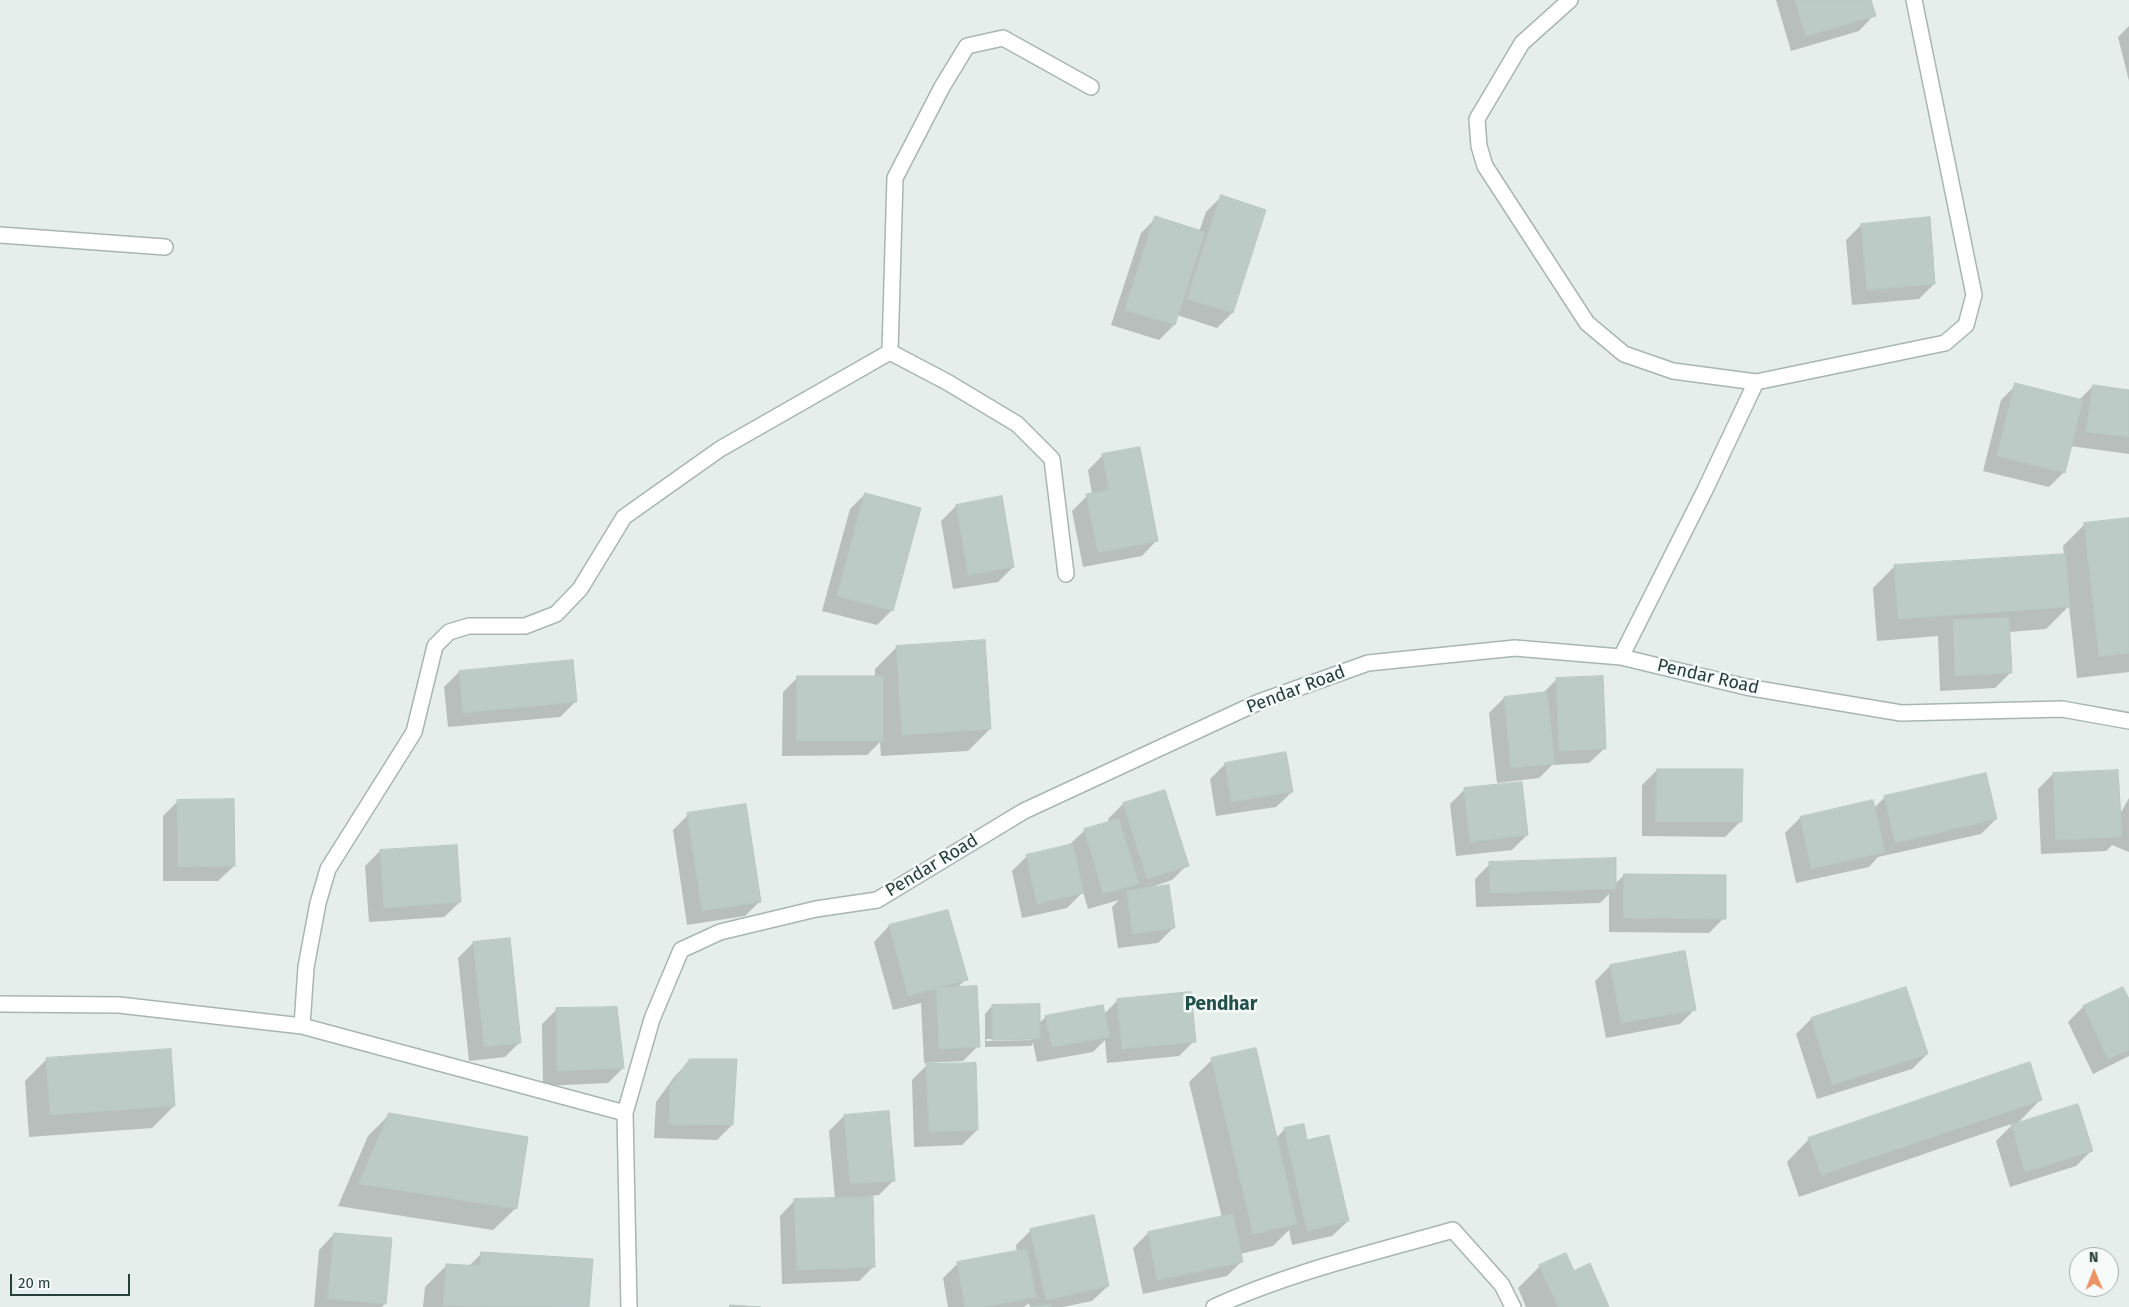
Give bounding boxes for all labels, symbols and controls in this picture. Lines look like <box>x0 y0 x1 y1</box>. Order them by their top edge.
street label: Pendar Road <box>1655 655 1761 699</box>
street label: Pendar Road <box>1244 661 1348 719</box>
street label: Pendar Road <box>882 830 982 902</box>
district label: Pendhar <box>1185 994 1257 1016</box>
north arrow <box>2069 1247 2119 1297</box>
text: N <box>2089 1249 2099 1266</box>
scale bar <box>12 1264 132 1296</box>
text: 20 m <box>18 1274 51 1292</box>

